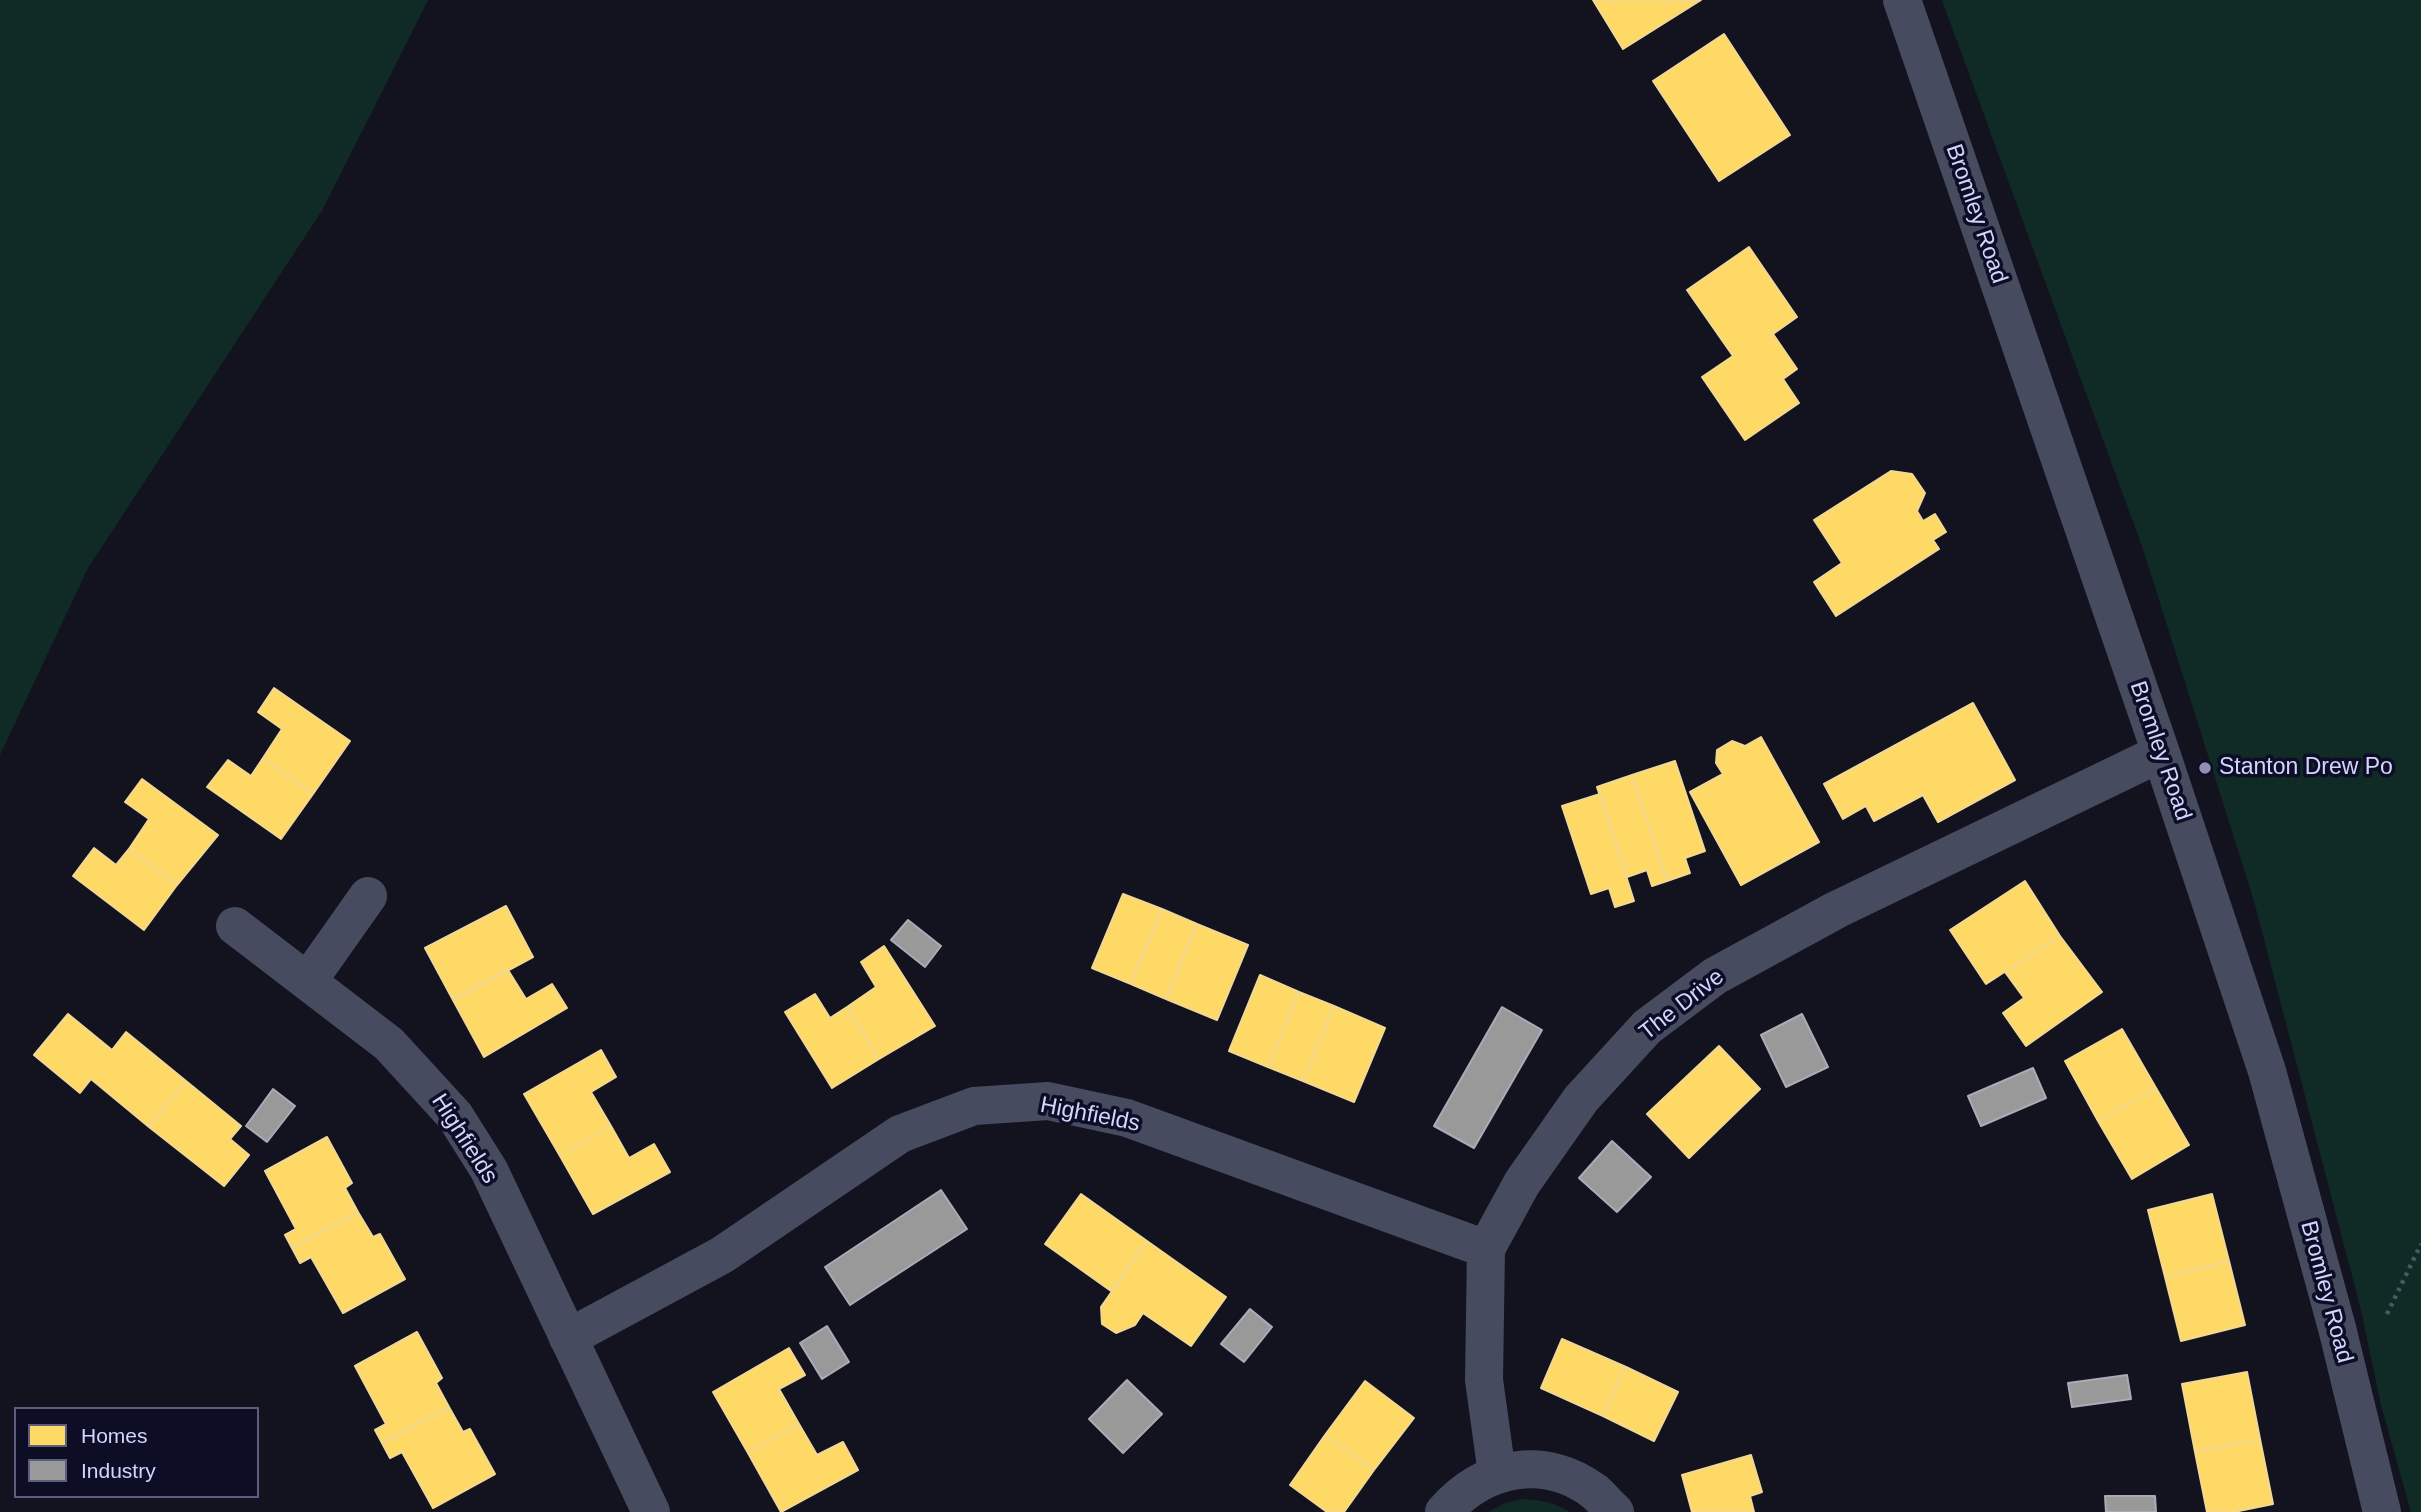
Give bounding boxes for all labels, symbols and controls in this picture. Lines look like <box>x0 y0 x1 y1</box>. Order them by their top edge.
street label: Bromley Road <box>1939 141 2013 287</box>
street label: Bromley Road <box>2123 678 2197 824</box>
place label: Stanton Drew Po <box>2219 754 2393 782</box>
marker: Stanton Drew Po <box>2197 760 2213 776</box>
street label: The Drive <box>1634 963 1730 1047</box>
street label: Highfields <box>425 1089 503 1189</box>
street label: Highfields <box>1038 1092 1142 1138</box>
street label: Bromley Road <box>2294 1218 2358 1366</box>
legend <box>14 1407 259 1498</box>
text: Homes <box>81 1424 148 1447</box>
text: Industry <box>81 1459 156 1482</box>

